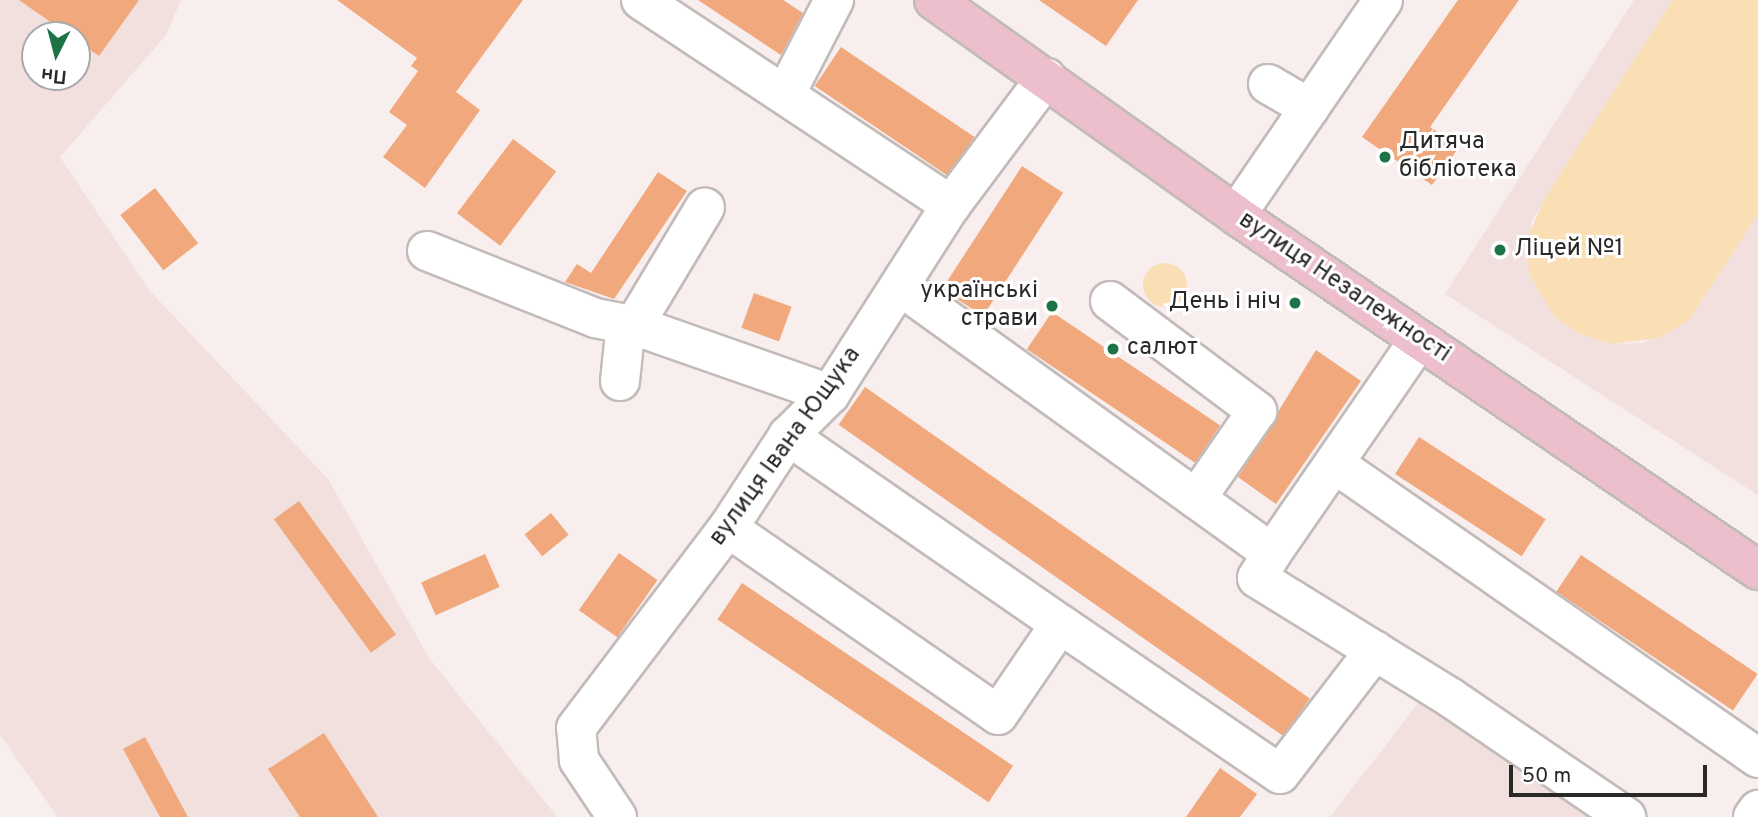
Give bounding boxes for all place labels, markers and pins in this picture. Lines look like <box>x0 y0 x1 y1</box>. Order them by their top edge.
place label: Дитяча бібліотека <box>1399 129 1517 185</box>
marker: Дитяча бібліотека <box>1377 149 1393 165</box>
place label: Ліцей №1 <box>1514 236 1623 264</box>
marker: Ліцей №1 <box>1492 242 1508 258</box>
place label: українські страви <box>920 278 1038 334</box>
place label: День і ніч <box>1169 289 1281 317</box>
marker: День і ніч <box>1287 295 1303 311</box>
marker: українські страви <box>1044 298 1060 314</box>
place label: салют <box>1127 335 1198 363</box>
marker: салют <box>1105 341 1121 357</box>

